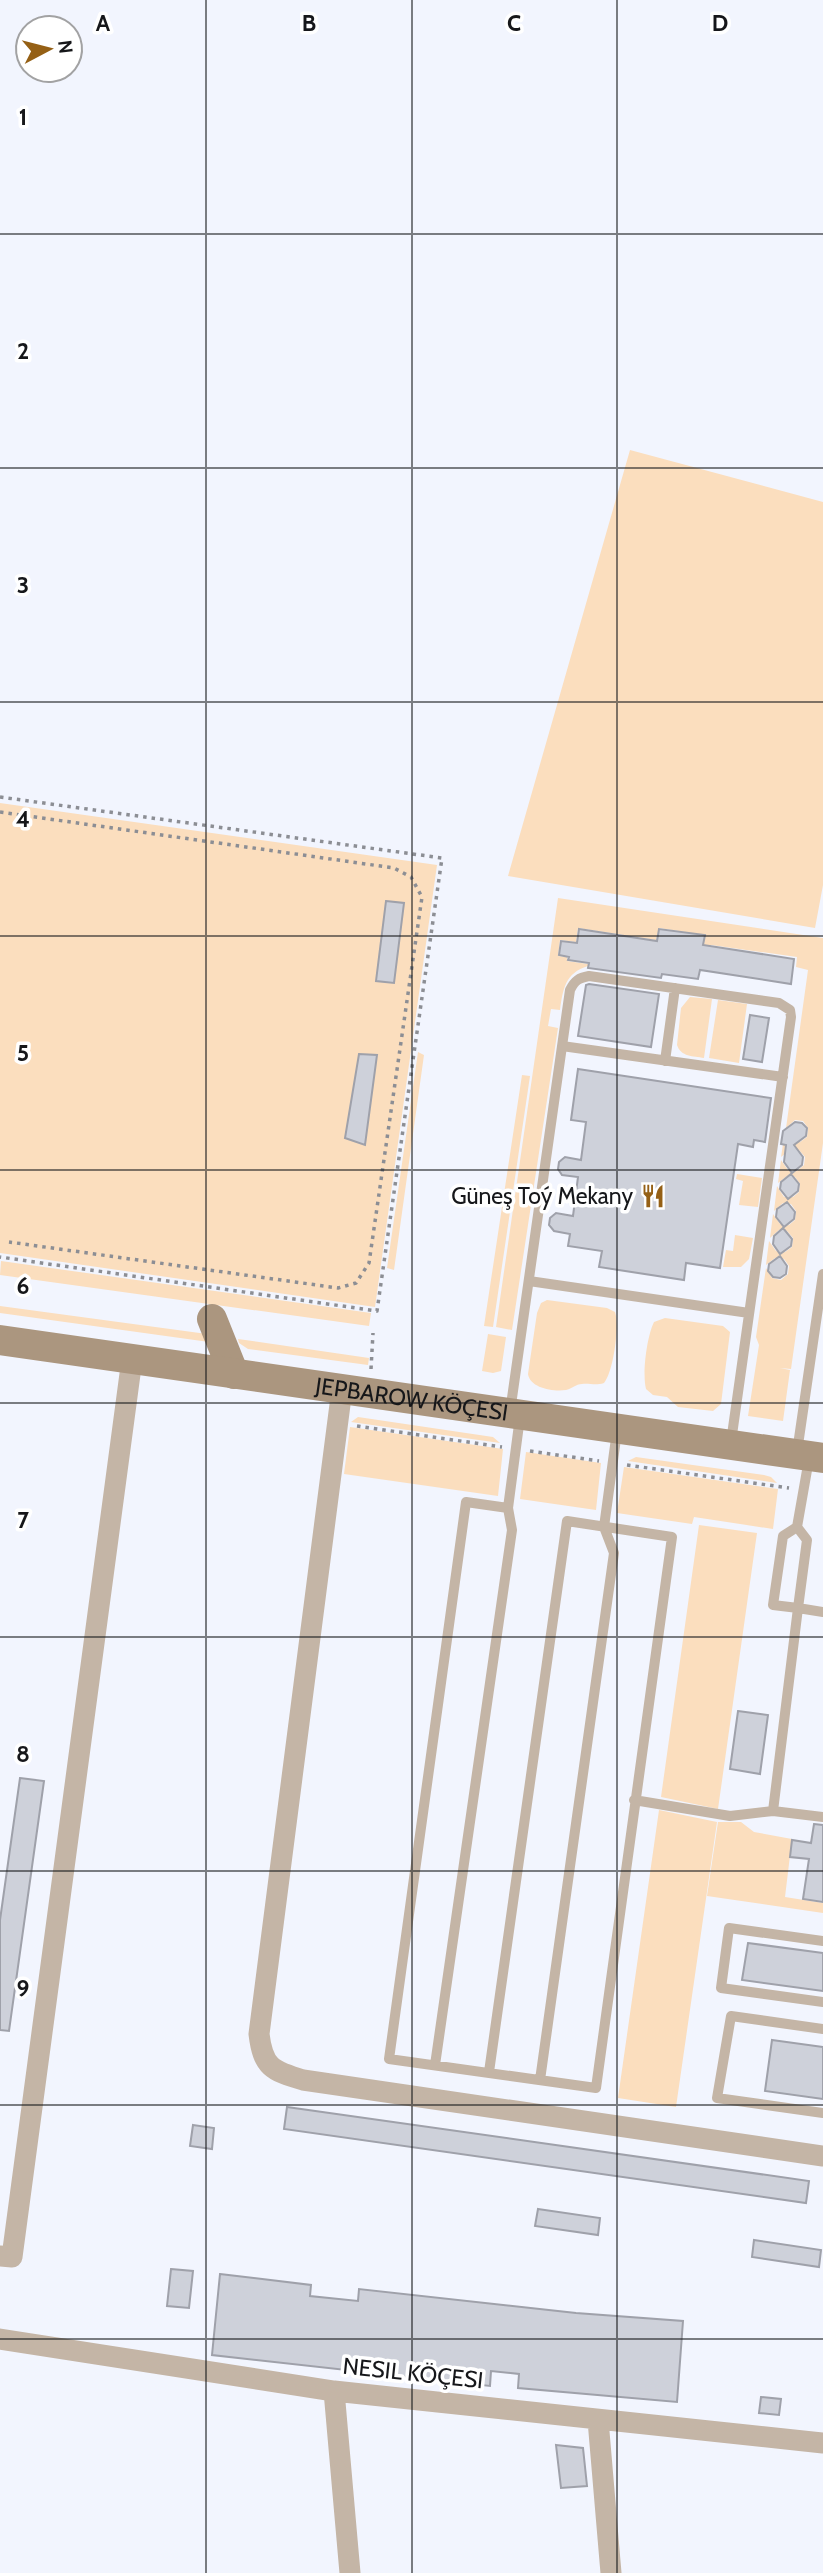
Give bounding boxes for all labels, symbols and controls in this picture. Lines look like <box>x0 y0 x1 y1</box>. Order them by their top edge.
text: A <box>96 9 111 37</box>
text: B <box>302 9 316 37</box>
text: C <box>507 9 521 37</box>
text: D <box>712 9 728 37</box>
north arrow <box>14 14 84 84</box>
text: N <box>53 39 78 55</box>
text: 1 <box>19 103 27 131</box>
text: 2 <box>17 337 29 365</box>
text: 3 <box>17 571 29 599</box>
text: 4 <box>16 805 30 833</box>
text: 5 <box>17 1039 29 1067</box>
place label: Güneş Toý Mekany <box>451 1182 633 1210</box>
restaurant icon: Güneş Toý Mekany <box>639 1182 667 1210</box>
text: 6 <box>17 1272 29 1300</box>
street label: JEPBAROW KÖÇESI <box>313 1371 510 1427</box>
text: 7 <box>17 1506 29 1534</box>
text: 8 <box>16 1740 30 1768</box>
text: 9 <box>17 1974 29 2002</box>
street label: NESIL KÖÇESI <box>341 2352 485 2394</box>

